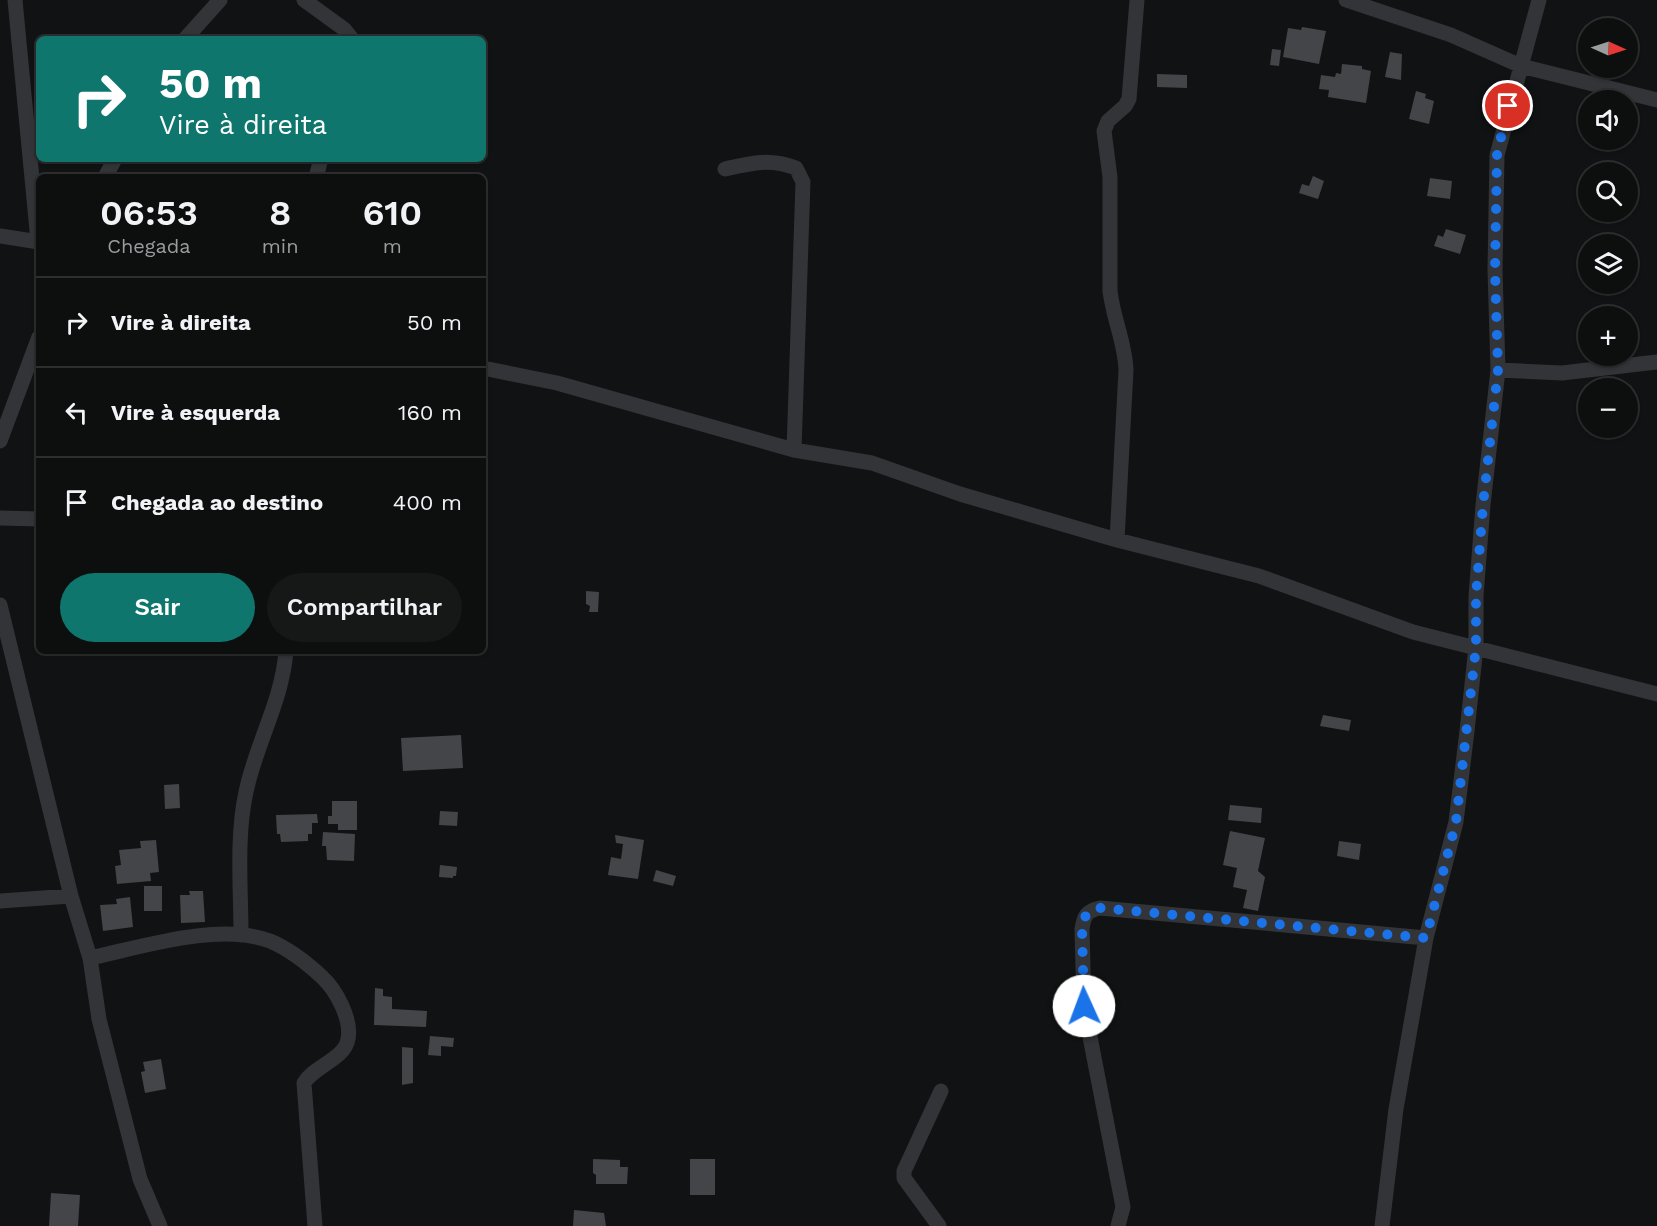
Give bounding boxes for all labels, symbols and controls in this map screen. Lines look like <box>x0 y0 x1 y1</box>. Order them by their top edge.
north arrow <box>1578 18 1638 78</box>
map controls <box>1578 18 1638 438</box>
text: 50 m <box>159 59 262 108</box>
icon: right <box>60 60 138 138</box>
pin <box>1482 80 1533 131</box>
icon: arrive <box>1491 89 1524 122</box>
button: sound <box>1578 90 1638 150</box>
text: Vire à direita <box>159 109 327 141</box>
button: search <box>1578 162 1638 222</box>
text: 06:53 <box>100 192 198 234</box>
text: 8 <box>269 192 291 234</box>
text: 610 <box>363 192 422 234</box>
text: Chegada <box>107 234 191 258</box>
text: min <box>262 234 299 258</box>
text: m <box>383 234 402 258</box>
button: layers <box>1578 234 1638 294</box>
icon: right <box>60 306 93 339</box>
button: + <box>1578 306 1638 366</box>
text: Vire à direita <box>111 310 251 335</box>
text: 50 m <box>407 310 462 335</box>
button: − <box>1578 378 1638 438</box>
icon: left <box>60 396 93 429</box>
text: Vire à esquerda <box>111 400 280 425</box>
text: 160 m <box>398 400 462 425</box>
icon: arrive <box>60 486 93 519</box>
text: Chegada ao destino <box>111 490 323 515</box>
text: 400 m <box>393 490 462 515</box>
button: Sair <box>60 573 255 642</box>
button: Compartilhar <box>267 573 462 642</box>
position arrow <box>1052 974 1116 1038</box>

